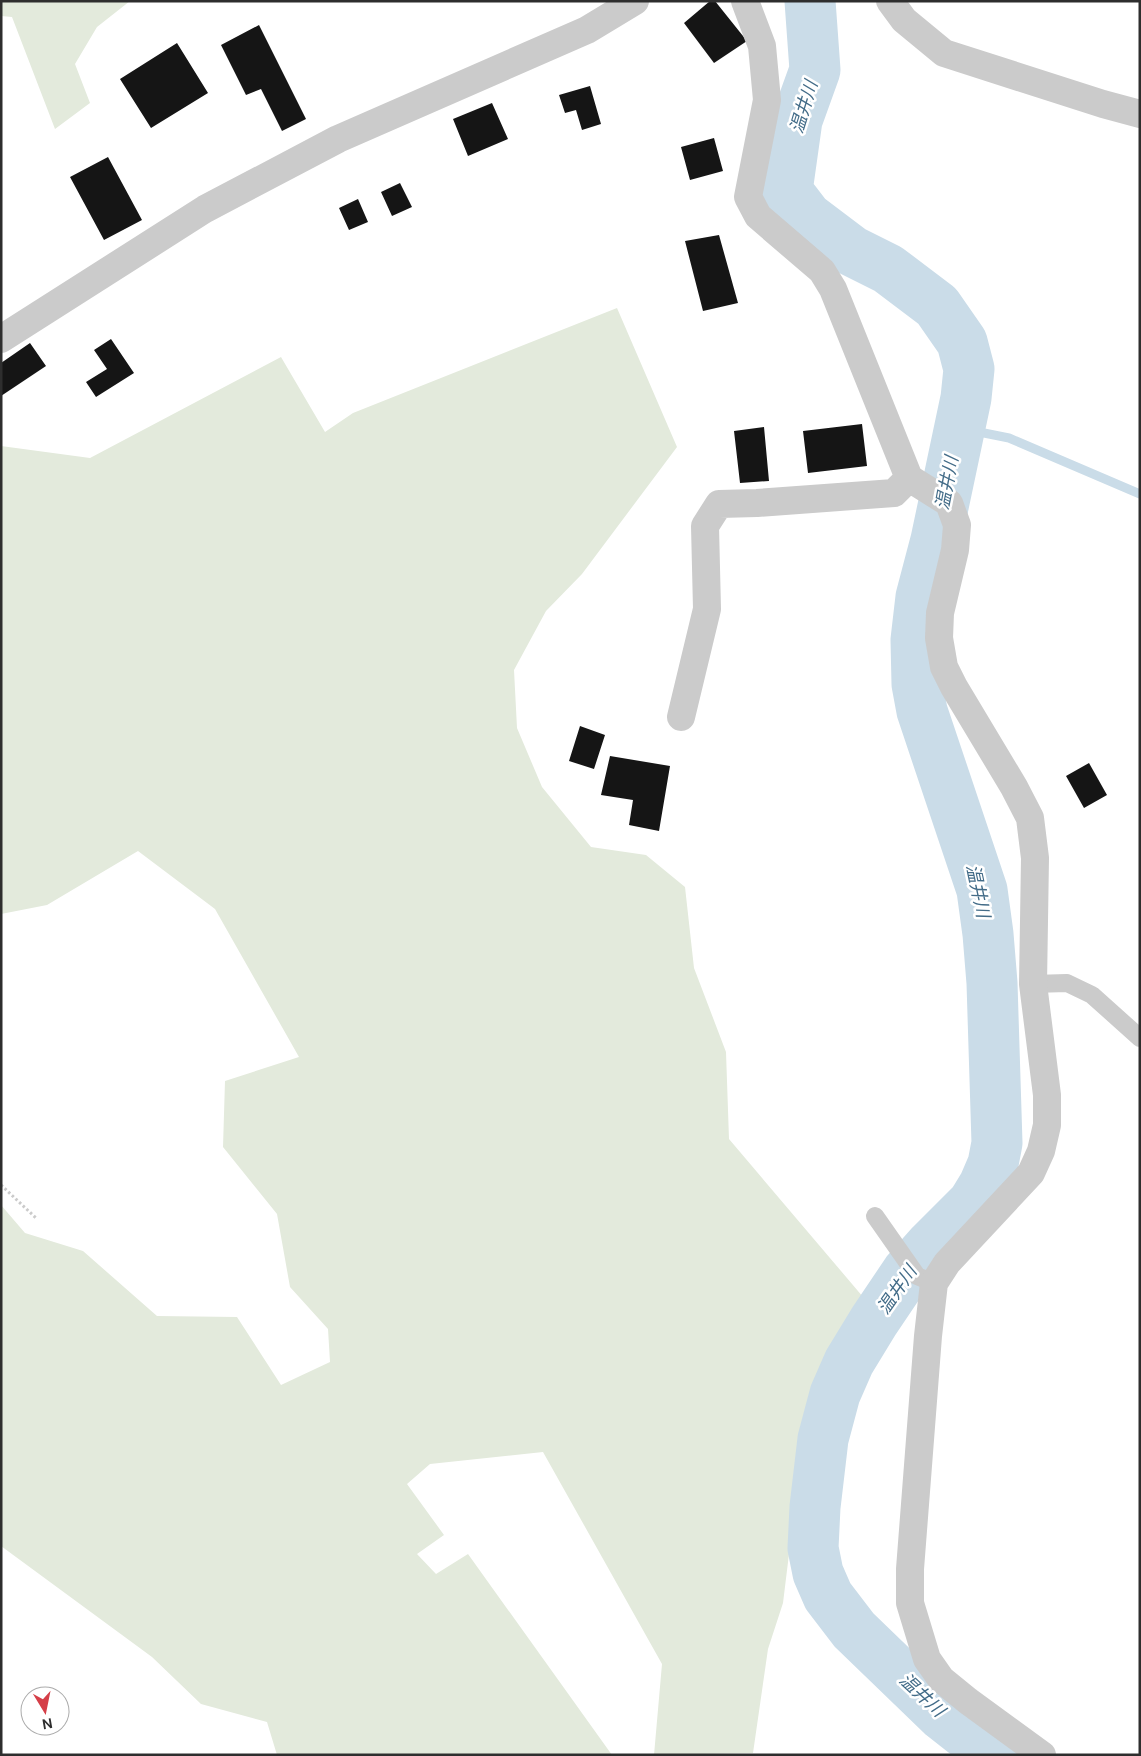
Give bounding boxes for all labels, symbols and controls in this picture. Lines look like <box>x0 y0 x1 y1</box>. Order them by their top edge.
water label: 温井川 <box>785 76 824 136</box>
water label: 温井川 <box>930 452 964 512</box>
water label: 温井川 <box>961 862 996 922</box>
water label: 温井川 <box>872 1259 923 1319</box>
water label: 温井川 <box>894 1668 951 1724</box>
north arrow <box>20 1686 70 1736</box>
text: N <box>41 1714 54 1734</box>

